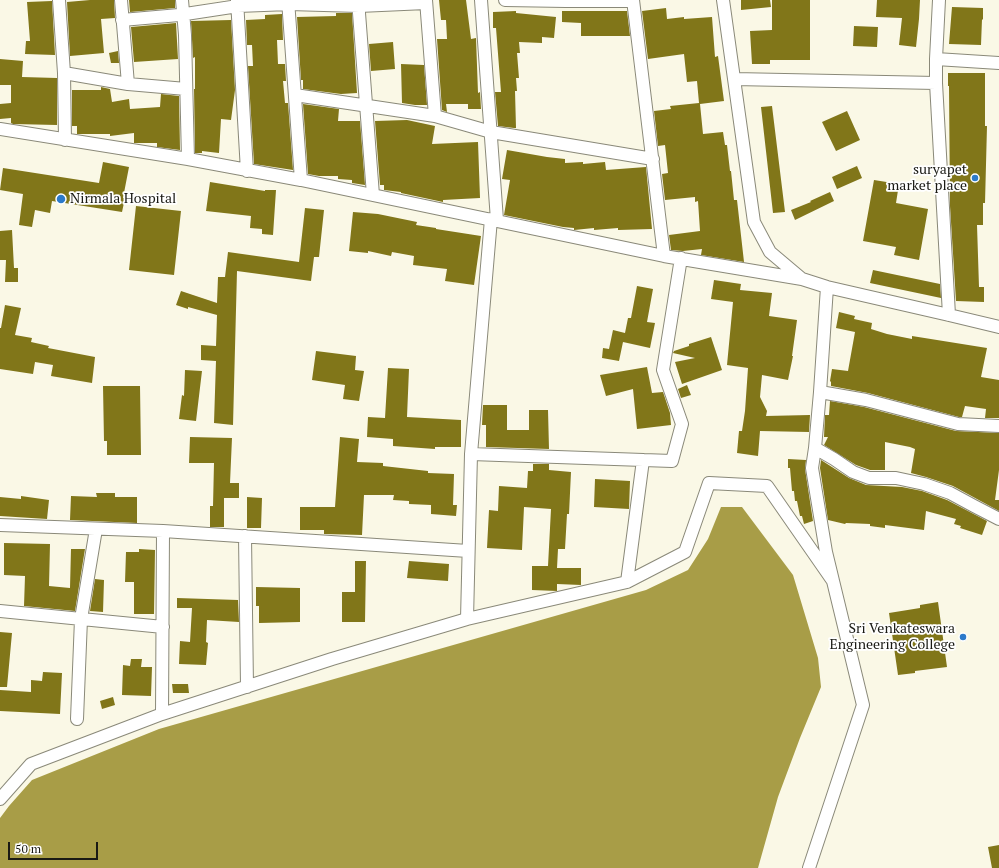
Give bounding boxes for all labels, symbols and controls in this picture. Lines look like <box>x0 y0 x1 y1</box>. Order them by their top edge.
place label: suryapet market place <box>887 162 967 194</box>
marker: suryapet market place <box>970 173 980 183</box>
place label: Nirmala Hospital <box>70 191 176 207</box>
marker: Nirmala Hospital <box>55 193 67 205</box>
place label: Sri Venkateswara Engineering College <box>830 621 955 654</box>
marker: Sri Venkateswara Engineering College <box>958 632 968 642</box>
scale bar <box>10 834 100 860</box>
text: 50 m <box>15 841 41 856</box>

